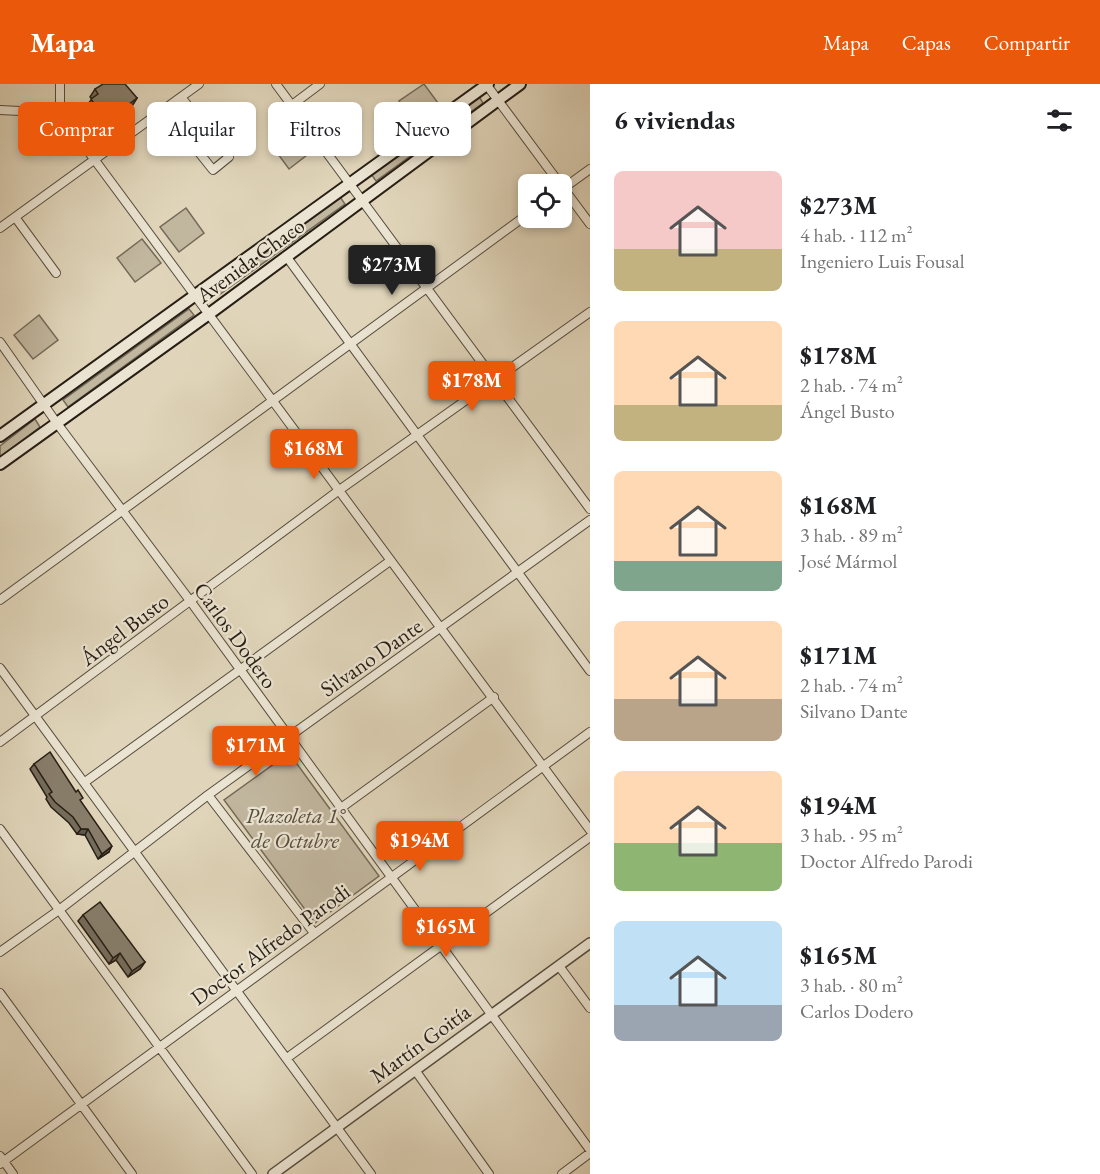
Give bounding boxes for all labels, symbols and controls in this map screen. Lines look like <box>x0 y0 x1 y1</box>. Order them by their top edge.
text: Mapa <box>30 24 95 60</box>
text: Mapa <box>823 29 869 56</box>
text: Capas <box>902 29 951 56</box>
text: Compartir <box>984 29 1070 56</box>
chip: Comprar <box>18 102 135 156</box>
chip: Alquilar <box>147 102 256 156</box>
chip: Filtros <box>268 102 362 156</box>
chip: Nuevo <box>374 102 471 156</box>
text: 6 viviendas <box>614 103 735 137</box>
icon: filters <box>1043 104 1076 137</box>
map controls <box>518 174 572 228</box>
button: locate <box>518 174 572 228</box>
text: $273M <box>800 188 877 222</box>
icon: home <box>662 195 734 267</box>
street label: Avenida Chaco <box>189 211 311 310</box>
text: 4 hab. · 112 m² <box>800 222 913 248</box>
pin: $273M <box>350 245 434 296</box>
text: Ingeniero Luis Fousal <box>800 248 965 274</box>
text: $273M <box>362 251 422 277</box>
text: $178M <box>800 338 877 372</box>
icon: home <box>662 345 734 417</box>
pin: $178M <box>430 361 514 412</box>
text: $178M <box>442 367 502 393</box>
text: 2 hab. · 74 m² <box>800 372 903 398</box>
text: Ángel Busto <box>800 398 895 424</box>
pin: $168M <box>272 429 356 480</box>
text: $168M <box>284 435 344 461</box>
text: $168M <box>800 488 877 522</box>
icon: home <box>662 495 734 567</box>
text: 3 hab. · 89 m² <box>800 522 903 548</box>
text: José Mármol <box>800 548 897 574</box>
street label: Carlos Dodero <box>187 576 284 694</box>
street label: Ángel Busto <box>73 586 175 673</box>
street label: Silvano Dante <box>314 611 428 703</box>
text: $171M <box>800 638 877 672</box>
icon: home <box>662 645 734 717</box>
text: 2 hab. · 74 m² <box>800 672 903 698</box>
text: Silvano Dante <box>800 698 908 724</box>
pin: $171M <box>214 726 298 777</box>
text: $171M <box>226 732 286 758</box>
text: $194M <box>800 788 877 822</box>
icon: home <box>662 795 734 867</box>
park label: Plazoleta 1° de Octubre <box>246 801 347 855</box>
pin: $194M <box>378 821 462 872</box>
text: 3 hab. · 95 m² <box>800 822 903 848</box>
text: $194M <box>390 827 450 853</box>
text: Doctor Alfredo Parodi <box>800 848 973 874</box>
street label: Doctor Alfredo Parodi <box>185 877 356 1012</box>
pin: $165M <box>404 907 488 958</box>
text: $165M <box>416 913 476 939</box>
text: $165M <box>800 938 877 972</box>
icon: home <box>662 945 734 1017</box>
text: 3 hab. · 80 m² <box>800 972 903 998</box>
street label: Martín Goitía <box>364 997 476 1090</box>
text: Carlos Dodero <box>800 998 914 1024</box>

